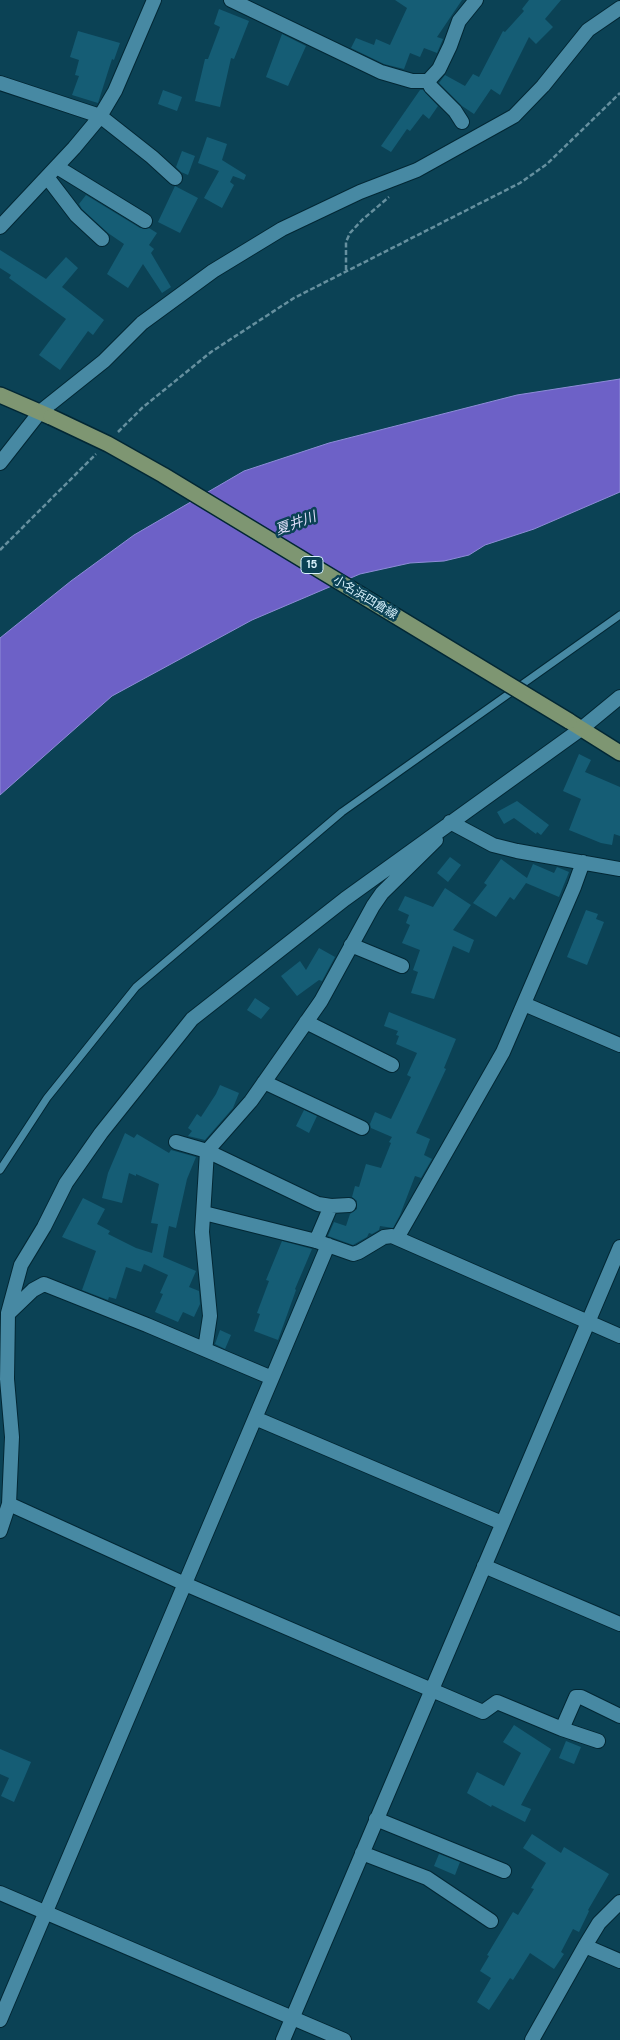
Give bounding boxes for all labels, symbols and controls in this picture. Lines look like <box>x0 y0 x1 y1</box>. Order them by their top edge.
water label: 夏井川 <box>273 509 319 539</box>
road number: 15 <box>301 556 323 574</box>
street label: 小名浜四倉線 <box>330 573 400 623</box>

